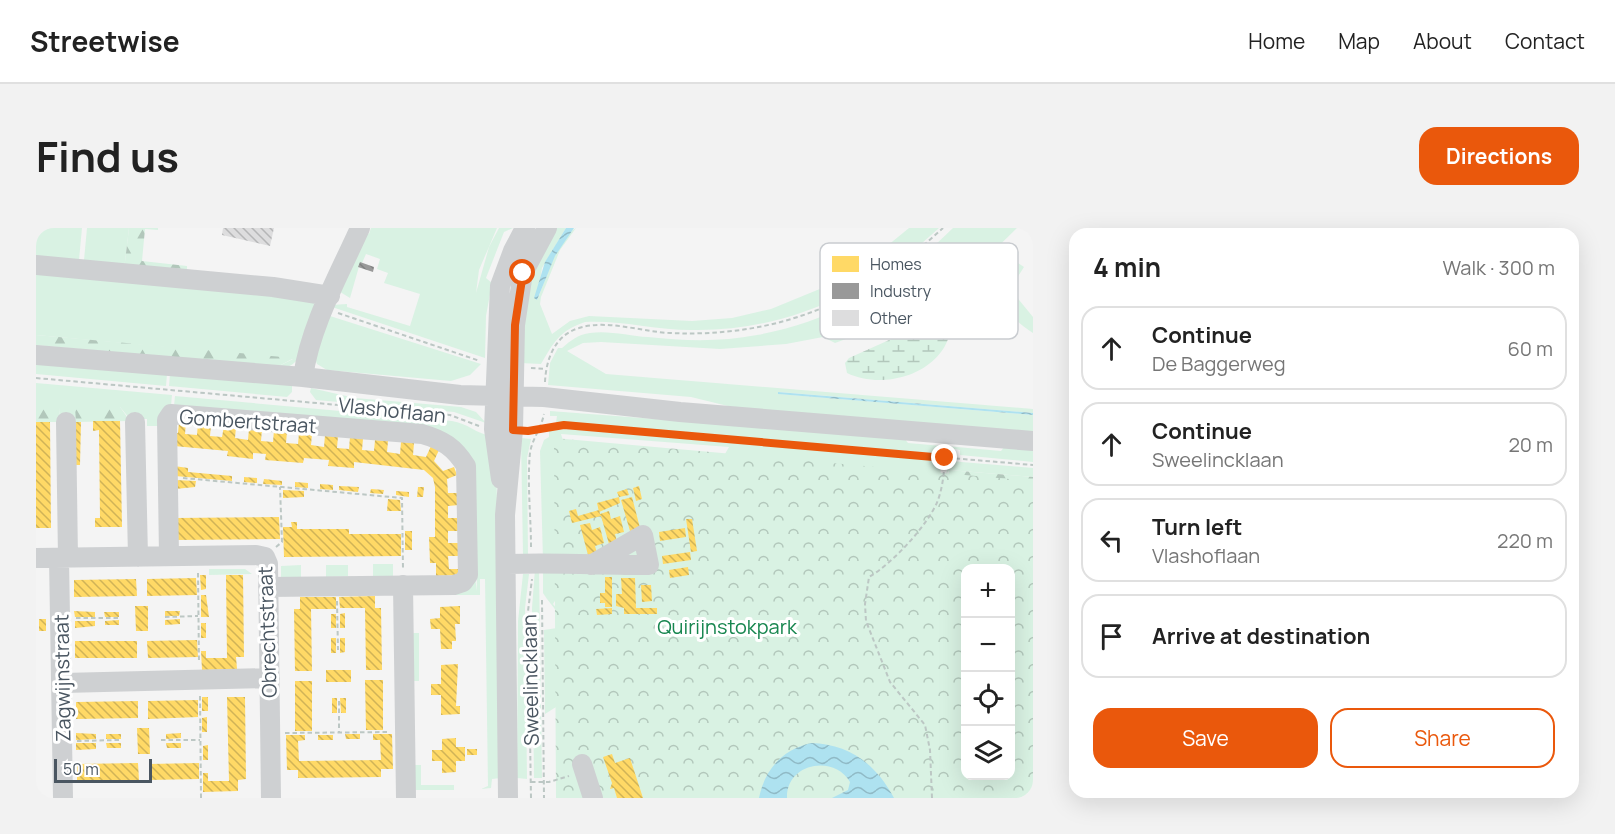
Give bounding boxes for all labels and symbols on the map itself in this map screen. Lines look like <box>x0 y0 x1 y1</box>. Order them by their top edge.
legend <box>820 243 1018 339</box>
text: Homes <box>870 253 922 275</box>
route start <box>509 259 535 285</box>
text: Industry <box>870 280 932 302</box>
text: Other <box>870 307 913 329</box>
street label: Vlashoflaan <box>337 391 447 429</box>
street label: Gombertstraat <box>179 403 317 439</box>
route end <box>931 444 957 470</box>
street label: Obrechtstraat <box>251 566 283 698</box>
park label: Quirijnstokpark <box>657 613 798 640</box>
street label: Zagwijnstraat <box>47 614 77 742</box>
street label: Sweelincklaan <box>515 614 545 746</box>
scale bar <box>54 756 152 784</box>

